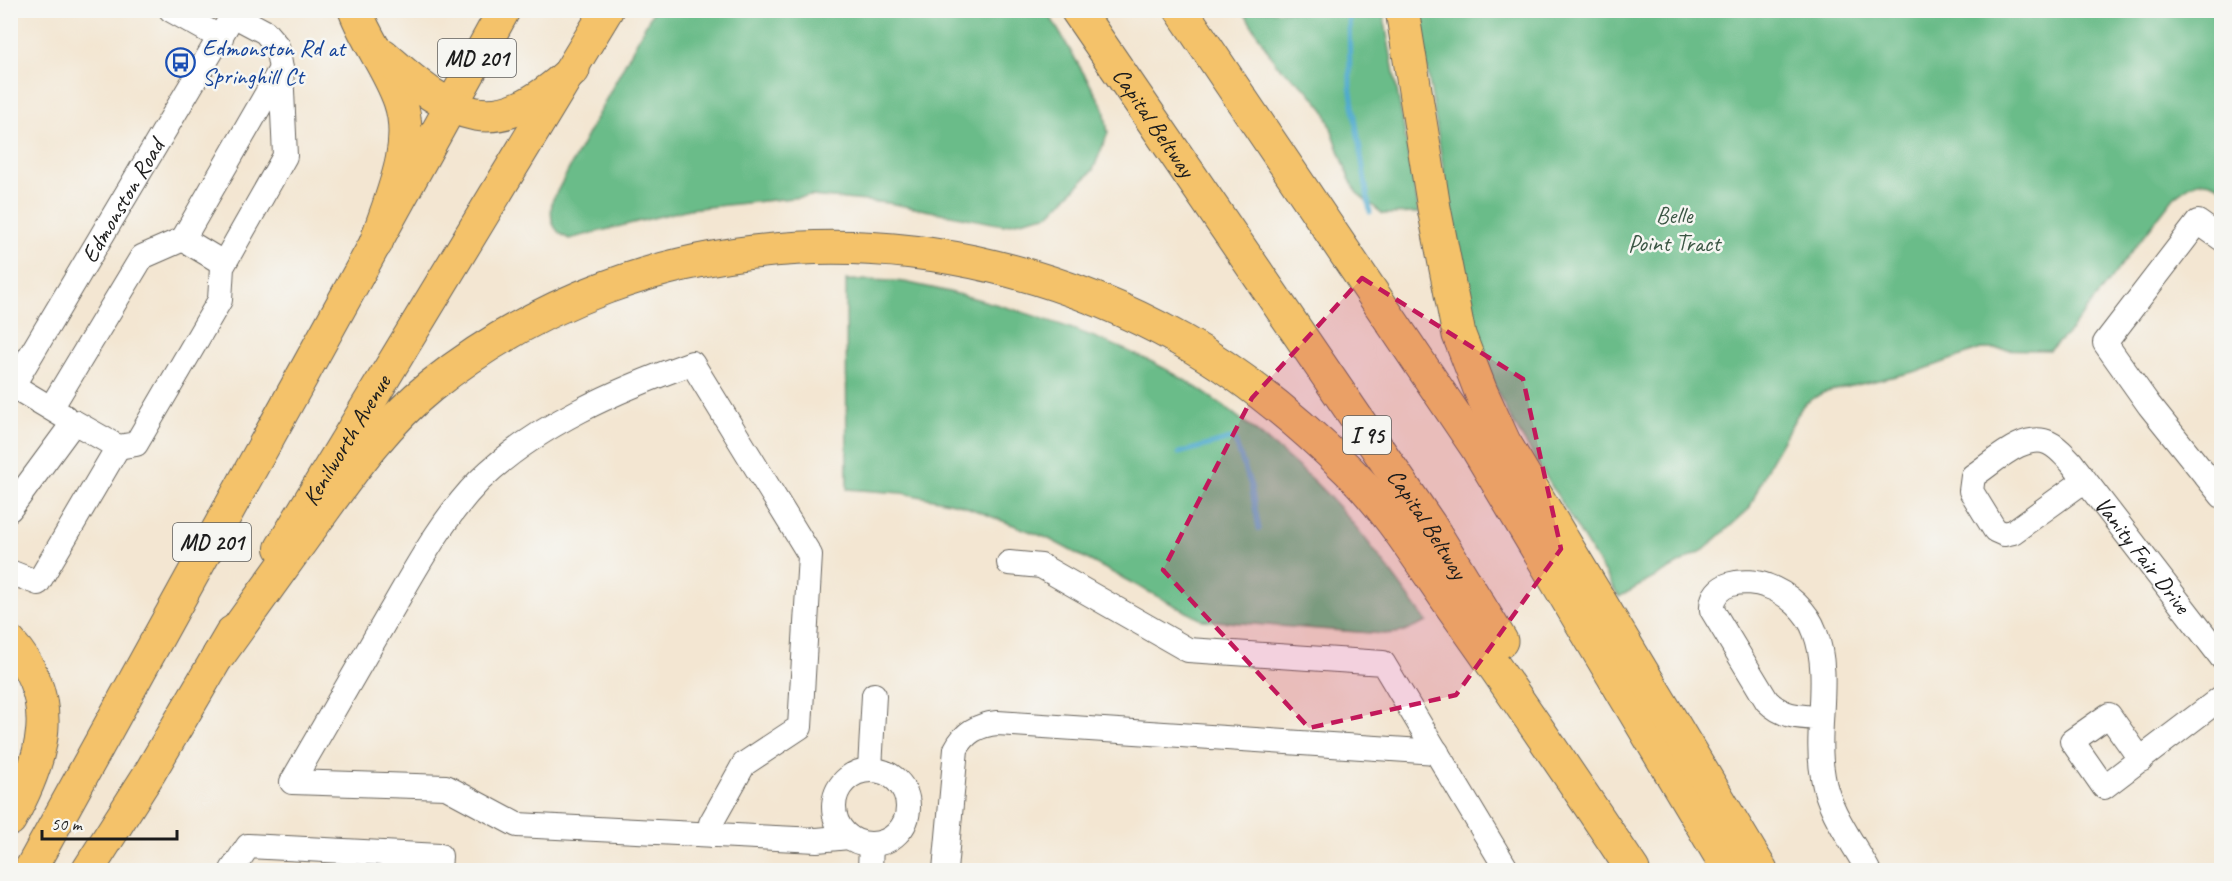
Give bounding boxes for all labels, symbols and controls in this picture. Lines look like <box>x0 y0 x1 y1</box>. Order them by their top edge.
place label: Edmonston Rd at Springhill Ct <box>202 33 347 91</box>
road number: MD 201 <box>438 39 516 77</box>
bus stop icon: Edmonston Rd at Springhill Ct <box>165 46 197 78</box>
street label: Capital Beltway <box>1106 62 1203 184</box>
street label: Edmonston Road <box>74 131 173 268</box>
park label: Belle Point Tract <box>1628 200 1722 258</box>
street label: Kenilworth Avenue <box>295 367 399 511</box>
road number: I 95 <box>1343 416 1391 454</box>
street label: Capital Beltway <box>1381 463 1475 586</box>
street label: Vanity Fair Drive <box>2088 490 2199 621</box>
road number: MD 201 <box>173 523 251 561</box>
scale bar <box>42 803 177 841</box>
text: 50 m <box>51 813 84 835</box>

